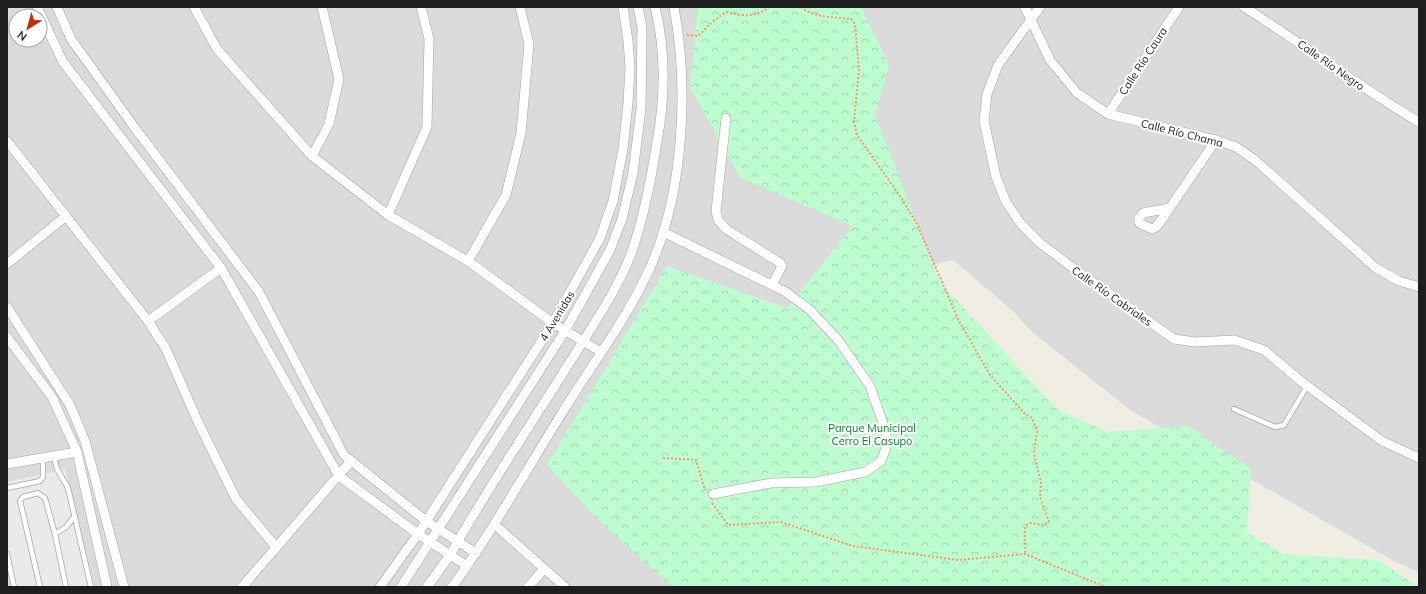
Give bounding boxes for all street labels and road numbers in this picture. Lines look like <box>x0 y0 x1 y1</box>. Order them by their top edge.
street label: Calle Río Caura <box>1116 24 1170 98</box>
street label: Calle Río Negro <box>1295 37 1367 93</box>
street label: Calle Río Chama <box>1139 116 1225 150</box>
street label: Calle Río Cabriales <box>1069 263 1155 329</box>
street label: 4 Avenidas <box>536 288 578 344</box>

